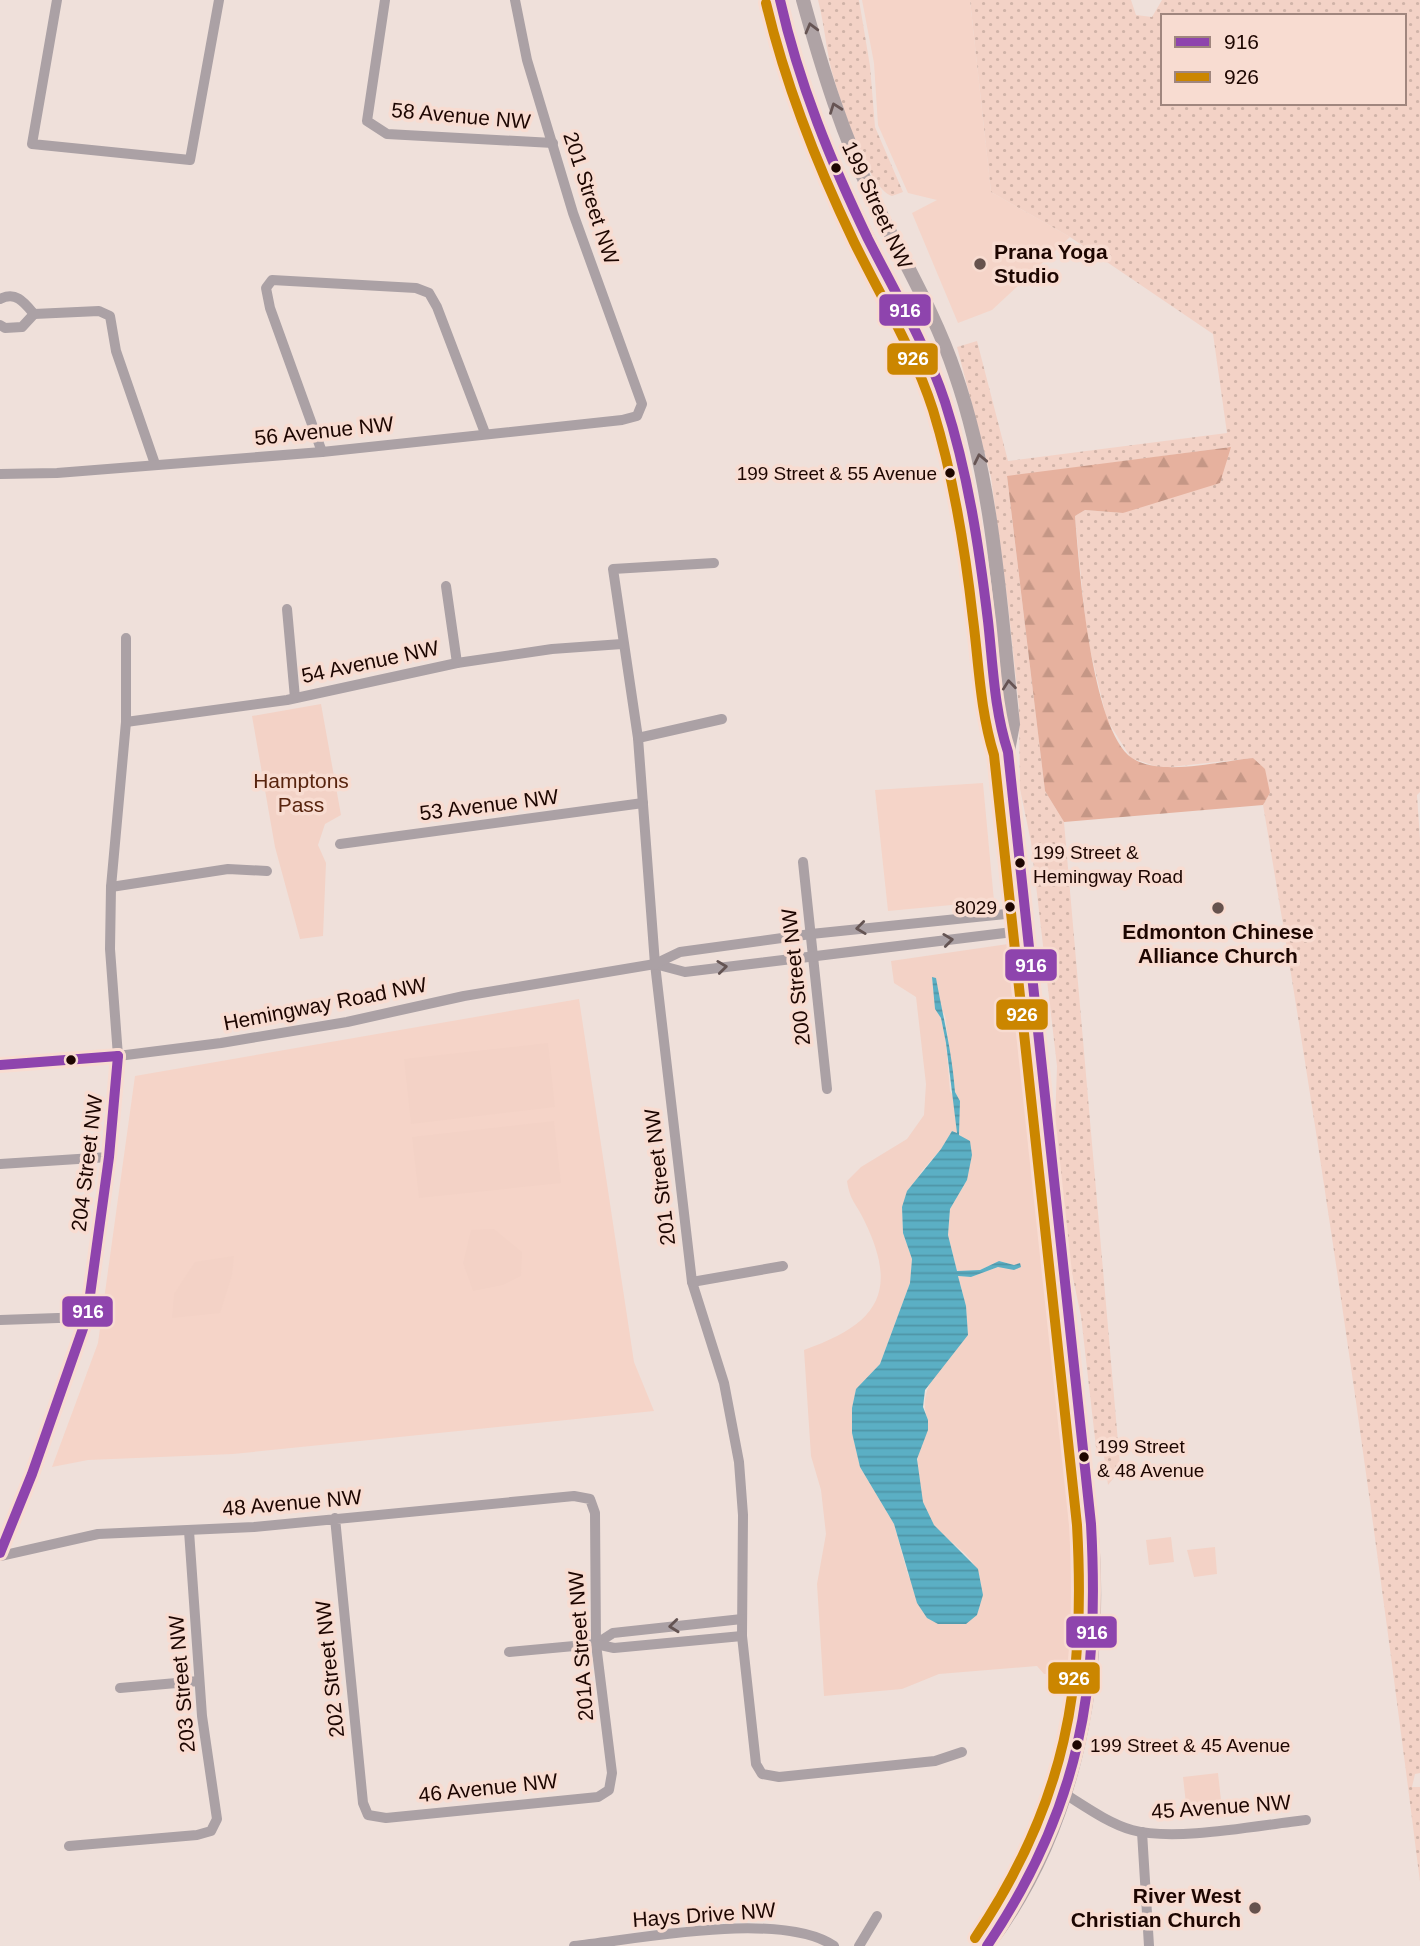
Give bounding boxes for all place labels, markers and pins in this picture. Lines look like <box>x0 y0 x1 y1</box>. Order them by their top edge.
unlabelled marker <box>829 161 843 175</box>
place label: Prana Yoga Studio <box>994 240 1108 287</box>
marker: Prana Yoga Studio <box>972 256 988 272</box>
place label: 199 Street & 55 Avenue <box>737 463 937 484</box>
marker: 199 Street & 55 Avenue <box>943 466 957 480</box>
place label: 199 Street & Hemingway Road <box>1033 842 1183 887</box>
marker: 199 Street & Hemingway Road <box>1013 856 1027 870</box>
place label: 8029 <box>955 897 997 918</box>
marker: 8029 <box>1003 900 1017 914</box>
marker: Edmonton Chinese Alliance Church <box>1210 900 1226 916</box>
place label: Edmonton Chinese Alliance Church <box>1122 920 1314 967</box>
unlabelled marker <box>64 1053 78 1067</box>
place label: 199 Street & 48 Avenue <box>1097 1436 1204 1481</box>
marker: 199 Street & 48 Avenue <box>1077 1450 1091 1464</box>
place label: 199 Street & 45 Avenue <box>1090 1735 1290 1756</box>
marker: 199 Street & 45 Avenue <box>1070 1738 1084 1752</box>
place label: River West Christian Church <box>1071 1884 1241 1931</box>
marker: River West Christian Church <box>1247 1900 1263 1916</box>

